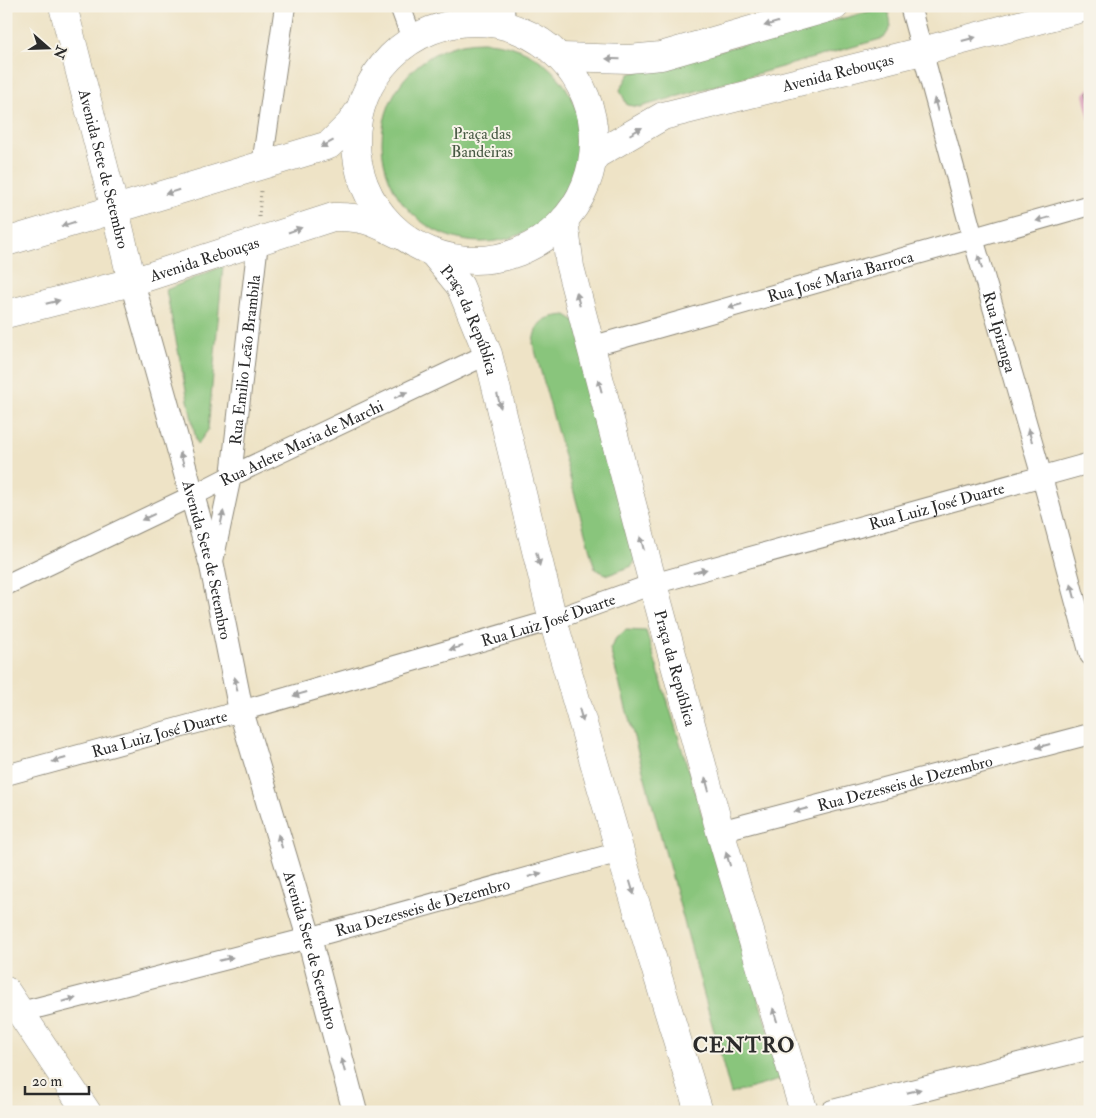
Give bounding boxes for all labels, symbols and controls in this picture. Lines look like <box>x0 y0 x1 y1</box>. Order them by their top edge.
one-way arrow <box>764 20 779 28</box>
north arrow <box>22 22 72 72</box>
one-way arrow <box>961 34 976 42</box>
text: N <box>49 43 70 62</box>
street label: Avenida Rebouças <box>779 50 896 97</box>
one-way arrow <box>605 54 621 62</box>
street label: Avenida Sete de Setembro <box>73 86 133 251</box>
one-way arrow <box>932 98 940 113</box>
park label: Praça das Bandeiras <box>451 124 513 162</box>
one-way arrow <box>629 126 642 135</box>
one-way arrow <box>320 139 333 148</box>
one-way arrow <box>165 189 180 197</box>
one-way arrow <box>1035 215 1050 223</box>
one-way arrow <box>61 220 76 228</box>
one-way arrow <box>287 226 302 233</box>
street label: Avenida Rebouças <box>146 233 262 287</box>
street label: Rua José Maria Barroca <box>765 247 916 307</box>
one-way arrow <box>975 254 983 269</box>
street label: Praça da República <box>436 261 502 377</box>
street label: Rua Emilio Leão Brambila <box>226 273 265 446</box>
street label: Rua Ipiranga <box>978 289 1020 375</box>
one-way arrow <box>574 292 582 307</box>
one-way arrow <box>46 298 61 306</box>
one-way arrow <box>727 302 742 310</box>
one-way arrow <box>596 378 604 393</box>
one-way arrow <box>394 390 409 399</box>
one-way arrow <box>495 393 503 408</box>
street label: Rua Arlete Maria de Marchi <box>217 396 387 491</box>
one-way arrow <box>1025 427 1033 442</box>
one-way arrow <box>177 451 185 466</box>
street label: Avenida Sete de Setembro <box>177 477 236 642</box>
street label: Rua Luiz José Duarte <box>867 478 1007 535</box>
one-way arrow <box>218 510 226 525</box>
one-way arrow <box>141 513 156 522</box>
one-way arrow <box>638 535 646 550</box>
one-way arrow <box>534 551 542 566</box>
one-way arrow <box>692 567 707 575</box>
one-way arrow <box>1068 584 1076 599</box>
street label: Rua Luiz José Duarte <box>479 589 619 651</box>
street label: Praça da República <box>650 608 700 729</box>
one-way arrow <box>449 645 464 653</box>
one-way arrow <box>231 676 239 692</box>
one-way arrow <box>293 691 308 699</box>
street label: Rua Luiz José Duarte <box>90 706 230 762</box>
one-way arrow <box>577 708 585 723</box>
one-way arrow <box>1035 743 1050 751</box>
street label: Rua Dezesseis de Dezembro <box>815 751 995 816</box>
one-way arrow <box>52 757 67 765</box>
one-way arrow <box>703 777 711 792</box>
one-way arrow <box>793 806 808 814</box>
one-way arrow <box>275 833 283 848</box>
one-way arrow <box>724 851 732 866</box>
street label: Avenida Sete de Setembro <box>278 868 342 1032</box>
one-way arrow <box>527 871 542 879</box>
street label: Rua Dezesseis de Dezembro <box>333 874 512 941</box>
one-way arrow <box>628 881 636 896</box>
one-way arrow <box>218 955 234 963</box>
one-way arrow <box>61 996 76 1004</box>
one-way arrow <box>770 1007 778 1022</box>
district label: CENTRO <box>693 1032 795 1059</box>
one-way arrow <box>338 1057 346 1072</box>
scale bar <box>25 1063 89 1095</box>
text: 20 m <box>32 1072 62 1091</box>
one-way arrow <box>906 1087 921 1095</box>

